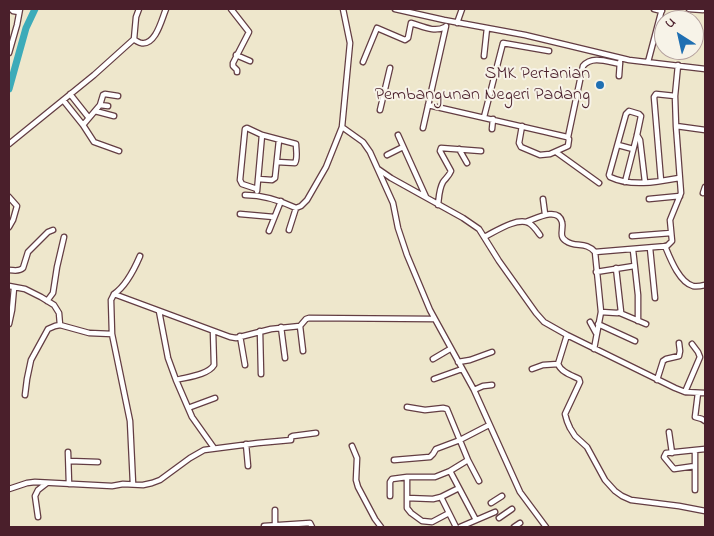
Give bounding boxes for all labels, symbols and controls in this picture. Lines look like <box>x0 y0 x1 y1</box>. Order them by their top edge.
north arrow <box>654 10 704 60</box>
text: U <box>661 12 680 34</box>
place label: SMK Pertanian Pembangunan Negeri Padang <box>375 64 590 106</box>
marker: SMK Pertanian Pembangunan Negeri Padang <box>594 79 606 91</box>

